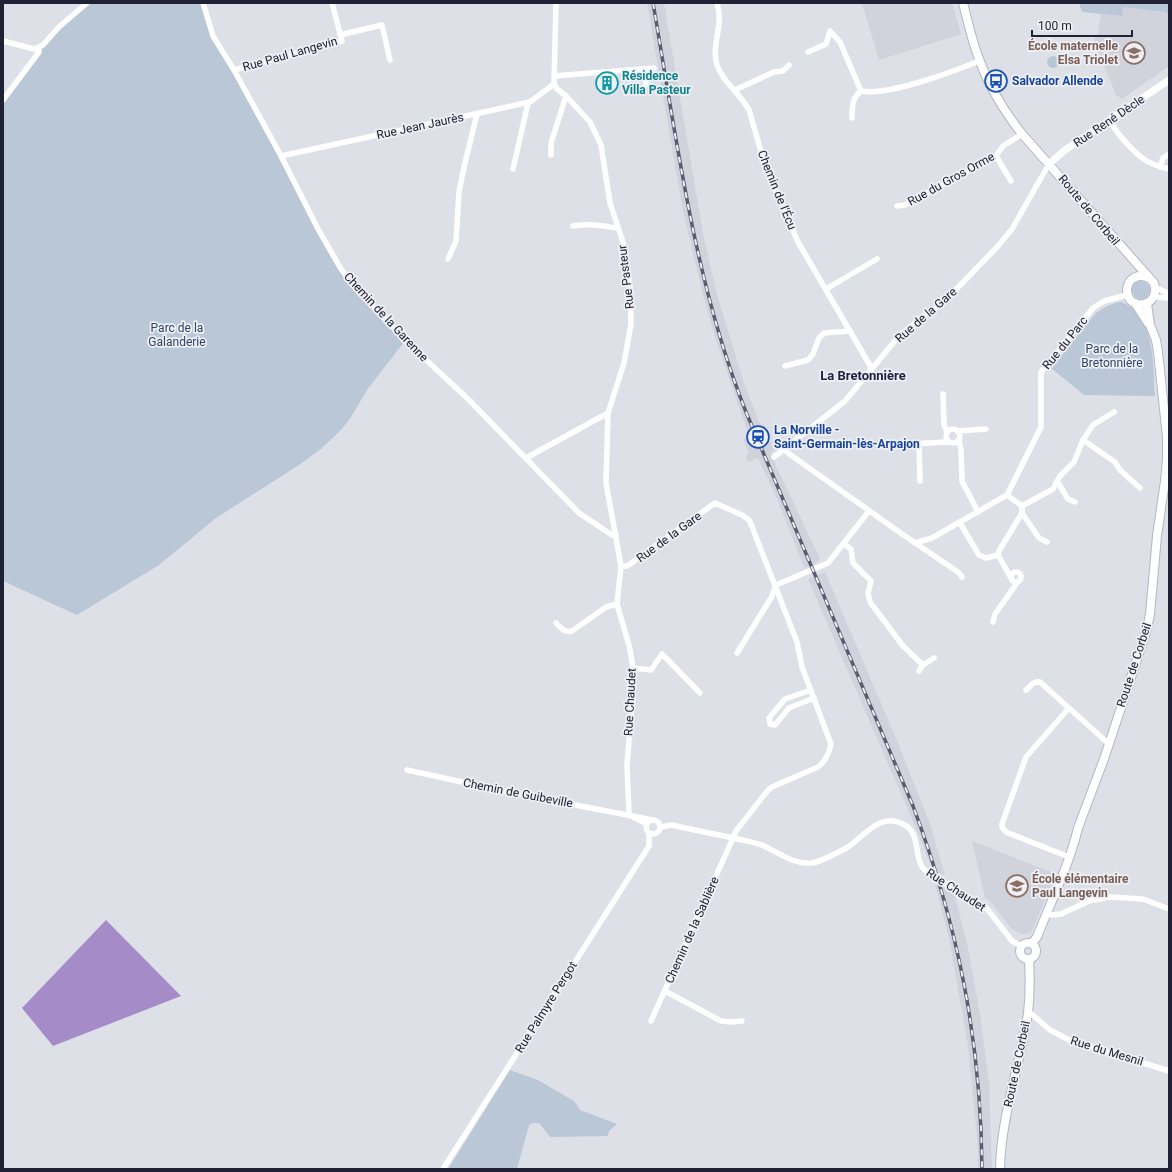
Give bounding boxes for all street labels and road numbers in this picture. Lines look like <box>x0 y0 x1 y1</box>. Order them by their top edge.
street label: Rue Paul Langevin <box>241 34 339 74</box>
street label: Rue René Dècle <box>1071 92 1147 150</box>
street label: Rue Jean Jaurès <box>375 110 465 142</box>
street label: Chemin de l'Écu <box>755 148 800 232</box>
street label: Rue du Gros Orme <box>905 149 997 209</box>
street label: Route de Corbeil <box>1055 172 1123 248</box>
street label: Rue Pasteur <box>615 244 637 310</box>
street label: Chemin de la Garenne <box>341 269 431 365</box>
street label: Rue de la Gare <box>892 284 960 346</box>
street label: Rue du Parc <box>1039 314 1091 372</box>
street label: Rue de la Gare <box>634 509 704 565</box>
street label: Route de Corbeil <box>1114 621 1154 709</box>
street label: Rue Chaudet <box>621 668 639 736</box>
street label: Chemin de Guibeville <box>462 775 574 811</box>
street label: Rue Chaudet <box>924 866 988 914</box>
street label: Chemin de la Sablière <box>662 875 722 985</box>
street label: Rue Palmyre Pergot <box>512 959 580 1055</box>
street label: Route de Corbeil <box>1001 1020 1033 1108</box>
street label: Rue du Mesnil <box>1069 1033 1145 1069</box>

